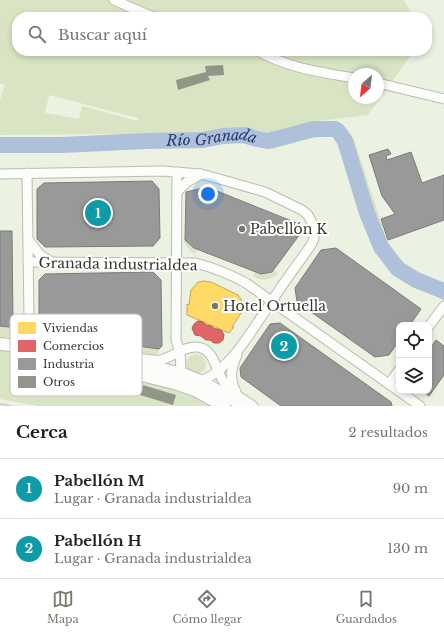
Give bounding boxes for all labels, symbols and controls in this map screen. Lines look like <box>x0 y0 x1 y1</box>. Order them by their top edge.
search box <box>12 12 432 56</box>
icon: search <box>26 23 48 45</box>
text: Buscar aquí <box>58 25 147 44</box>
north arrow <box>348 68 384 104</box>
water label: Río Granada <box>165 124 260 150</box>
your location <box>198 184 218 204</box>
pin: 1 <box>85 198 111 228</box>
place label: Pabellón K <box>250 220 328 238</box>
marker: Pabellón K <box>237 224 247 234</box>
street label: Granada industrialdea <box>38 254 198 274</box>
place label: Hotel Ortuella <box>223 297 326 315</box>
marker: Hotel Ortuella <box>210 301 220 311</box>
legend <box>10 314 142 396</box>
text: Viviendas <box>42 321 98 335</box>
map controls <box>396 322 432 394</box>
button: locate <box>396 322 432 358</box>
pin: 2 <box>271 331 297 361</box>
text: Comercios <box>43 339 104 353</box>
text: Industria <box>43 357 95 371</box>
button: layers <box>396 358 432 394</box>
text: Otros <box>43 375 75 389</box>
text: Cerca <box>16 422 68 443</box>
text: 2 resultados <box>349 424 428 441</box>
text: Pabellón M <box>54 471 145 490</box>
text: 1 <box>26 480 32 497</box>
text: 90 m <box>393 480 428 497</box>
text: Lugar · Granada industrialdea <box>54 490 252 507</box>
text: Pabellón H <box>54 531 142 550</box>
text: 2 <box>25 540 33 557</box>
text: 130 m <box>387 540 428 557</box>
text: Lugar · Granada industrialdea <box>54 550 252 567</box>
tab: Mapa <box>47 588 79 626</box>
tab: Cómo llegar <box>172 588 242 626</box>
tab: Guardados <box>336 588 397 626</box>

